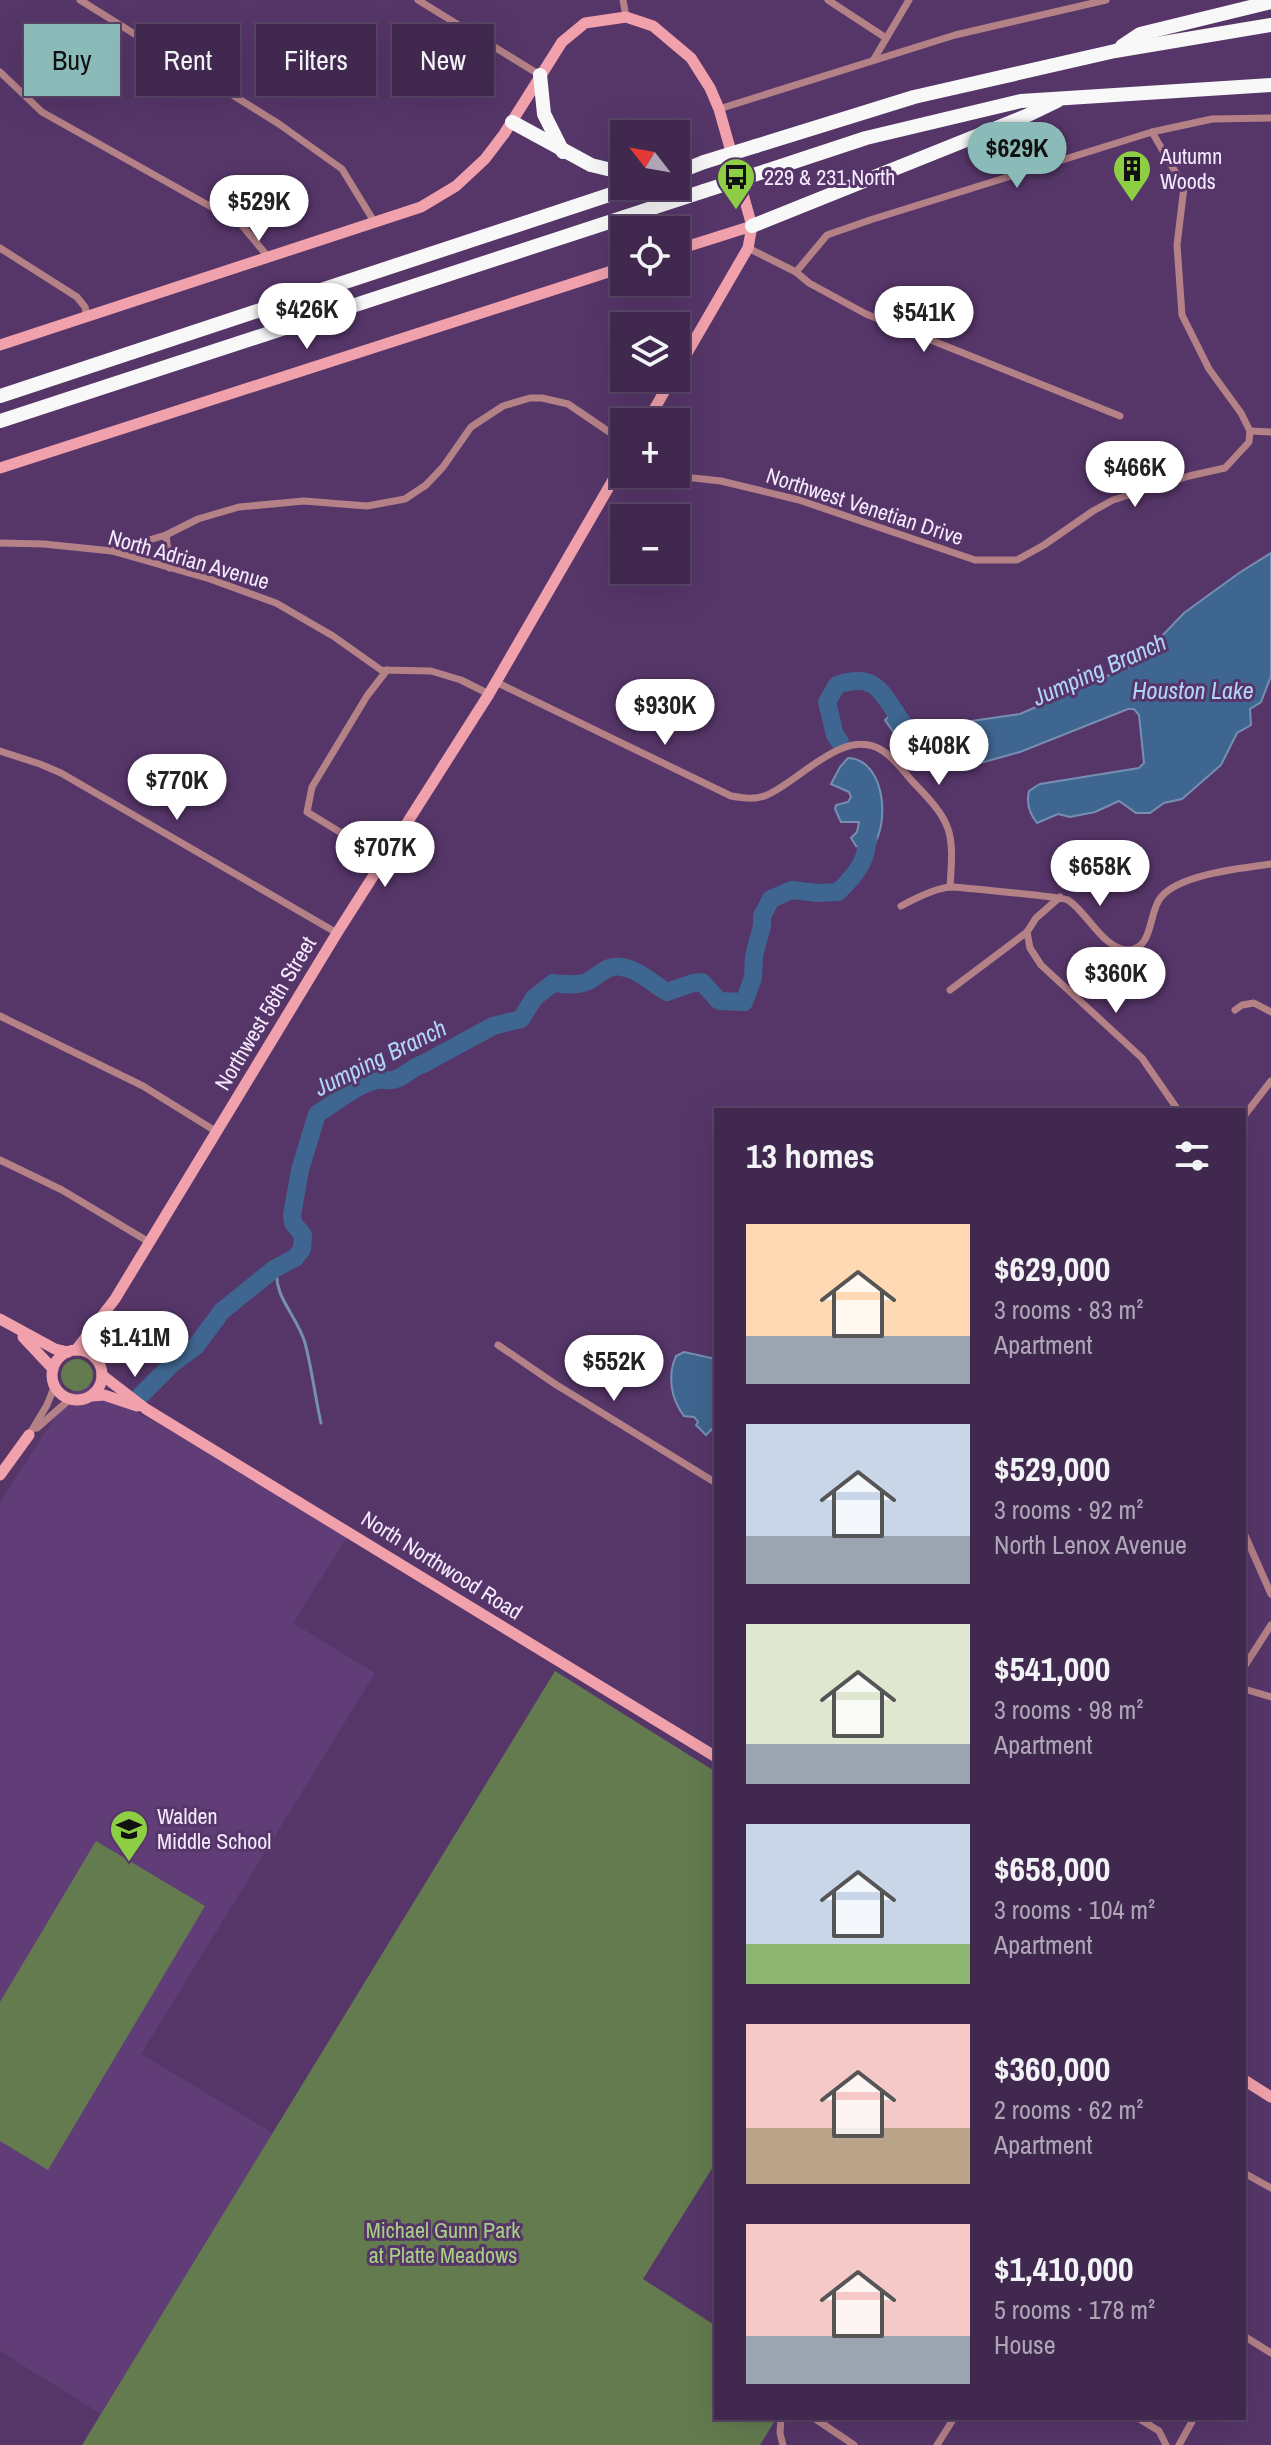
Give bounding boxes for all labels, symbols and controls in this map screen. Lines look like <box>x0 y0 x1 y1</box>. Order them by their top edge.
chip: Buy <box>24 24 120 96</box>
chip: Rent <box>136 24 240 96</box>
chip: Filters <box>256 24 376 96</box>
chip: New <box>392 24 494 96</box>
north arrow <box>610 120 690 200</box>
map controls <box>610 120 690 584</box>
pin: $629K <box>961 122 1073 190</box>
text: $629K <box>986 130 1048 165</box>
place label: Autumn Woods <box>1159 141 1222 196</box>
building icon: Autumn Woods <box>1111 148 1153 203</box>
bus stop icon: 229 & 231 North <box>715 156 757 211</box>
place label: 229 & 231 North <box>764 162 895 192</box>
pin: $529K <box>203 175 315 243</box>
text: $529K <box>228 183 290 218</box>
button: locate <box>610 216 690 296</box>
pin: $426K <box>251 283 363 351</box>
pin: $541K <box>868 286 980 354</box>
text: $426K <box>276 291 338 326</box>
text: $541K <box>893 294 955 329</box>
button: layers <box>610 312 690 392</box>
button: + <box>610 408 690 488</box>
pin: $466K <box>1079 441 1191 509</box>
text: $466K <box>1104 449 1166 484</box>
street label: Northwest Venetian Drive <box>763 460 967 552</box>
button: − <box>610 504 690 584</box>
street label: North Adrian Avenue <box>105 522 273 596</box>
water label: Jumping Branch <box>1026 625 1171 713</box>
water label: Houston Lake <box>1132 674 1254 706</box>
pin: $930K <box>609 679 721 747</box>
text: $930K <box>634 687 696 722</box>
pin: $408K <box>883 719 995 787</box>
text: $408K <box>908 727 970 762</box>
pin: $770K <box>121 754 233 822</box>
text: $770K <box>146 762 208 797</box>
pin: $707K <box>329 821 441 889</box>
text: $707K <box>354 829 416 864</box>
pin: $658K <box>1044 840 1156 908</box>
text: $658K <box>1069 848 1131 883</box>
street label: Northwest 56th Street <box>207 930 323 1096</box>
pin: $360K <box>1060 947 1172 1015</box>
text: $360K <box>1085 955 1147 990</box>
water label: Jumping Branch <box>308 1011 451 1103</box>
text: 13 homes <box>746 1133 875 1179</box>
icon: filters <box>1170 1134 1214 1178</box>
text: $629,000 <box>994 1246 1110 1292</box>
icon: home <box>810 1256 906 1352</box>
text: 3 rooms · 83 m² <box>994 1292 1143 1327</box>
pin: $1.41M <box>70 1311 200 1379</box>
text: $1.41M <box>99 1319 171 1354</box>
text: Apartment <box>994 1327 1092 1362</box>
pin: $552K <box>558 1335 670 1403</box>
text: $552K <box>583 1343 645 1378</box>
text: $529,000 <box>994 1446 1110 1492</box>
icon: home <box>810 1456 906 1552</box>
text: 3 rooms · 92 m² <box>994 1492 1143 1527</box>
street label: North Northwood Road <box>356 1503 528 1627</box>
text: North Lenox Avenue <box>994 1527 1187 1562</box>
text: $541,000 <box>994 1646 1110 1692</box>
icon: home <box>810 1656 906 1752</box>
text: 3 rooms · 98 m² <box>994 1692 1143 1727</box>
text: Apartment <box>994 1727 1092 1762</box>
place label: Walden Middle School <box>157 1801 271 1856</box>
school or university icon: Walden Middle School <box>108 1808 150 1863</box>
text: $658,000 <box>994 1846 1110 1892</box>
icon: home <box>810 1856 906 1952</box>
text: 3 rooms · 104 m² <box>994 1892 1155 1927</box>
text: Apartment <box>994 1927 1092 1962</box>
text: $360,000 <box>994 2046 1110 2092</box>
icon: home <box>810 2056 906 2152</box>
text: 2 rooms · 62 m² <box>994 2092 1143 2127</box>
text: Apartment <box>994 2127 1092 2162</box>
park label: Michael Gunn Park at Platte Meadows <box>366 2215 521 2270</box>
text: $1,410,000 <box>994 2246 1134 2292</box>
icon: home <box>810 2256 906 2352</box>
text: 5 rooms · 178 m² <box>994 2292 1155 2327</box>
text: House <box>994 2327 1056 2362</box>

